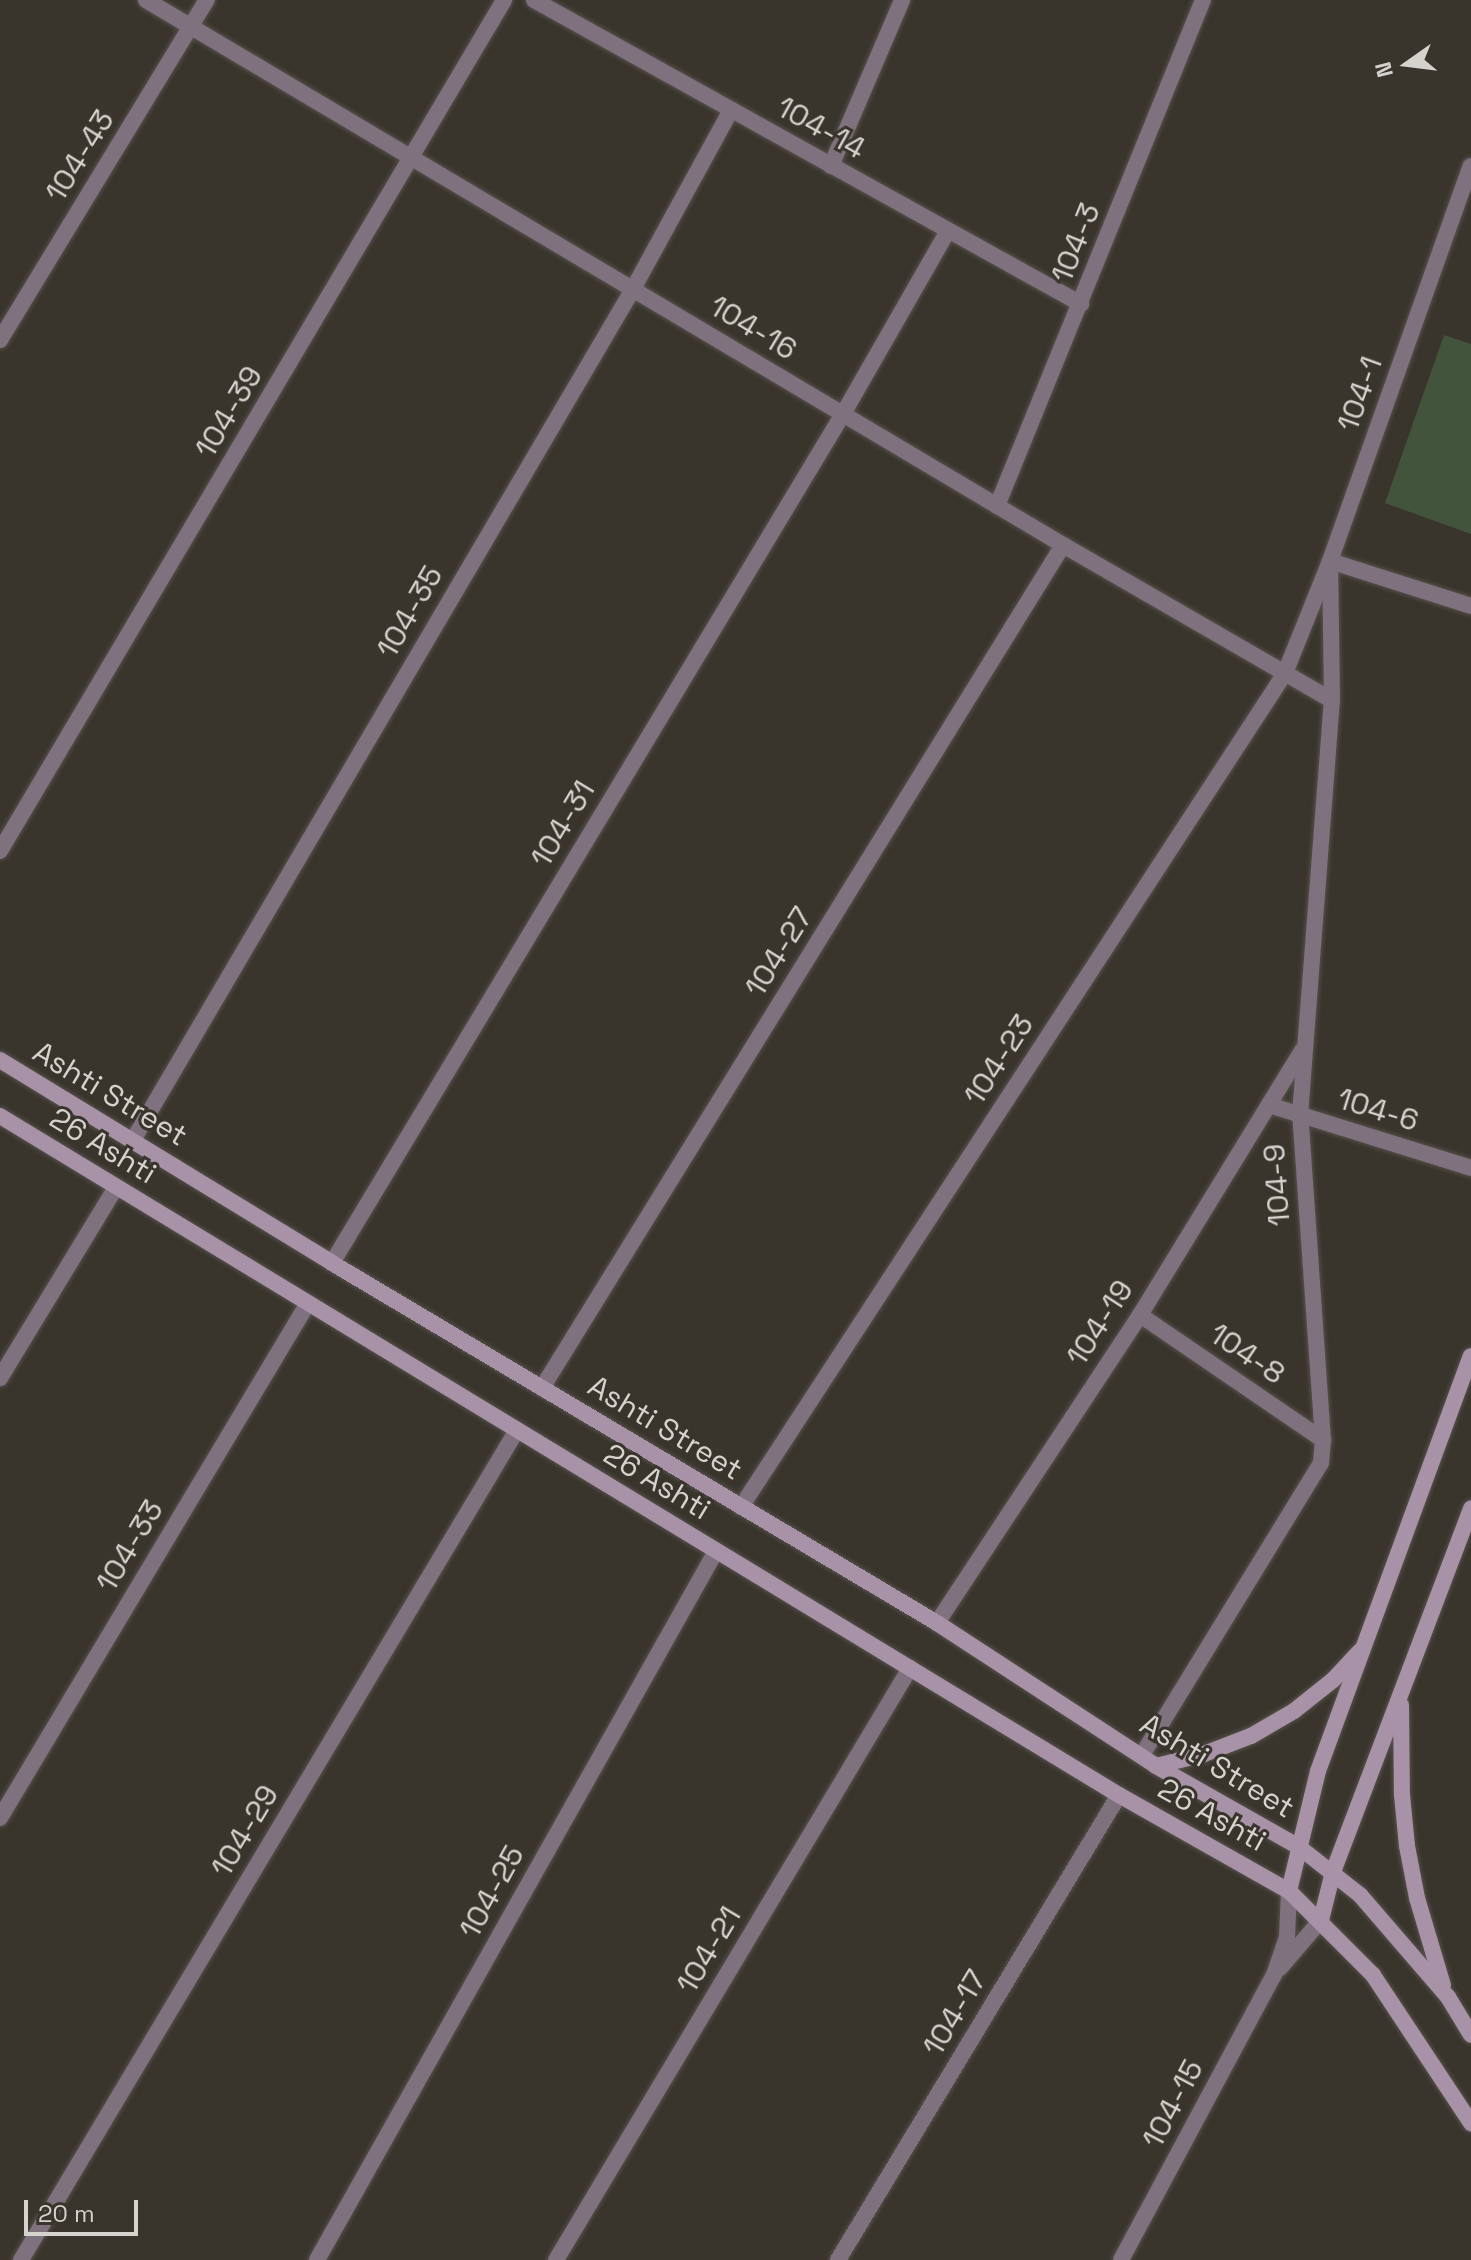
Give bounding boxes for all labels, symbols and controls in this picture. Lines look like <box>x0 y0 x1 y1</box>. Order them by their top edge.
north arrow <box>1367 24 1447 104</box>
text: N <box>1368 59 1399 80</box>
street label: 104-14 <box>771 89 871 167</box>
street label: 104-43 <box>38 104 122 208</box>
street label: 104-3 <box>1044 198 1108 288</box>
street label: 104-16 <box>703 288 803 368</box>
street label: 104-1 <box>1330 352 1390 436</box>
street label: 104-39 <box>188 360 270 464</box>
street label: 104-35 <box>369 560 451 664</box>
street label: 104-31 <box>523 774 603 874</box>
street label: 104-27 <box>738 901 820 1003</box>
street label: 104-23 <box>957 1008 1041 1112</box>
street label: Ashti Street <box>26 1034 194 1154</box>
street label: 104-6 <box>1333 1081 1423 1139</box>
street label: 26 Ashti <box>43 1100 163 1192</box>
street label: 104-9 <box>1256 1143 1298 1227</box>
street label: 104-19 <box>1059 1273 1141 1373</box>
street label: 104-8 <box>1203 1316 1291 1392</box>
street label: Ashti Street <box>581 1368 749 1488</box>
street label: 26 Ashti <box>597 1436 717 1528</box>
street label: 104-33 <box>89 1494 171 1598</box>
street label: Ashti Street <box>1133 1706 1301 1826</box>
street label: 26 Ashti <box>1152 1771 1272 1859</box>
street label: 104-29 <box>204 1779 286 1883</box>
street label: 104-25 <box>452 1839 532 1945</box>
street label: 104-21 <box>669 1900 749 2000</box>
street label: 104-17 <box>915 1964 995 2062</box>
street label: 104-15 <box>1135 2054 1211 2154</box>
scale bar <box>28 2184 142 2234</box>
text: 20 m <box>38 2198 95 2229</box>

